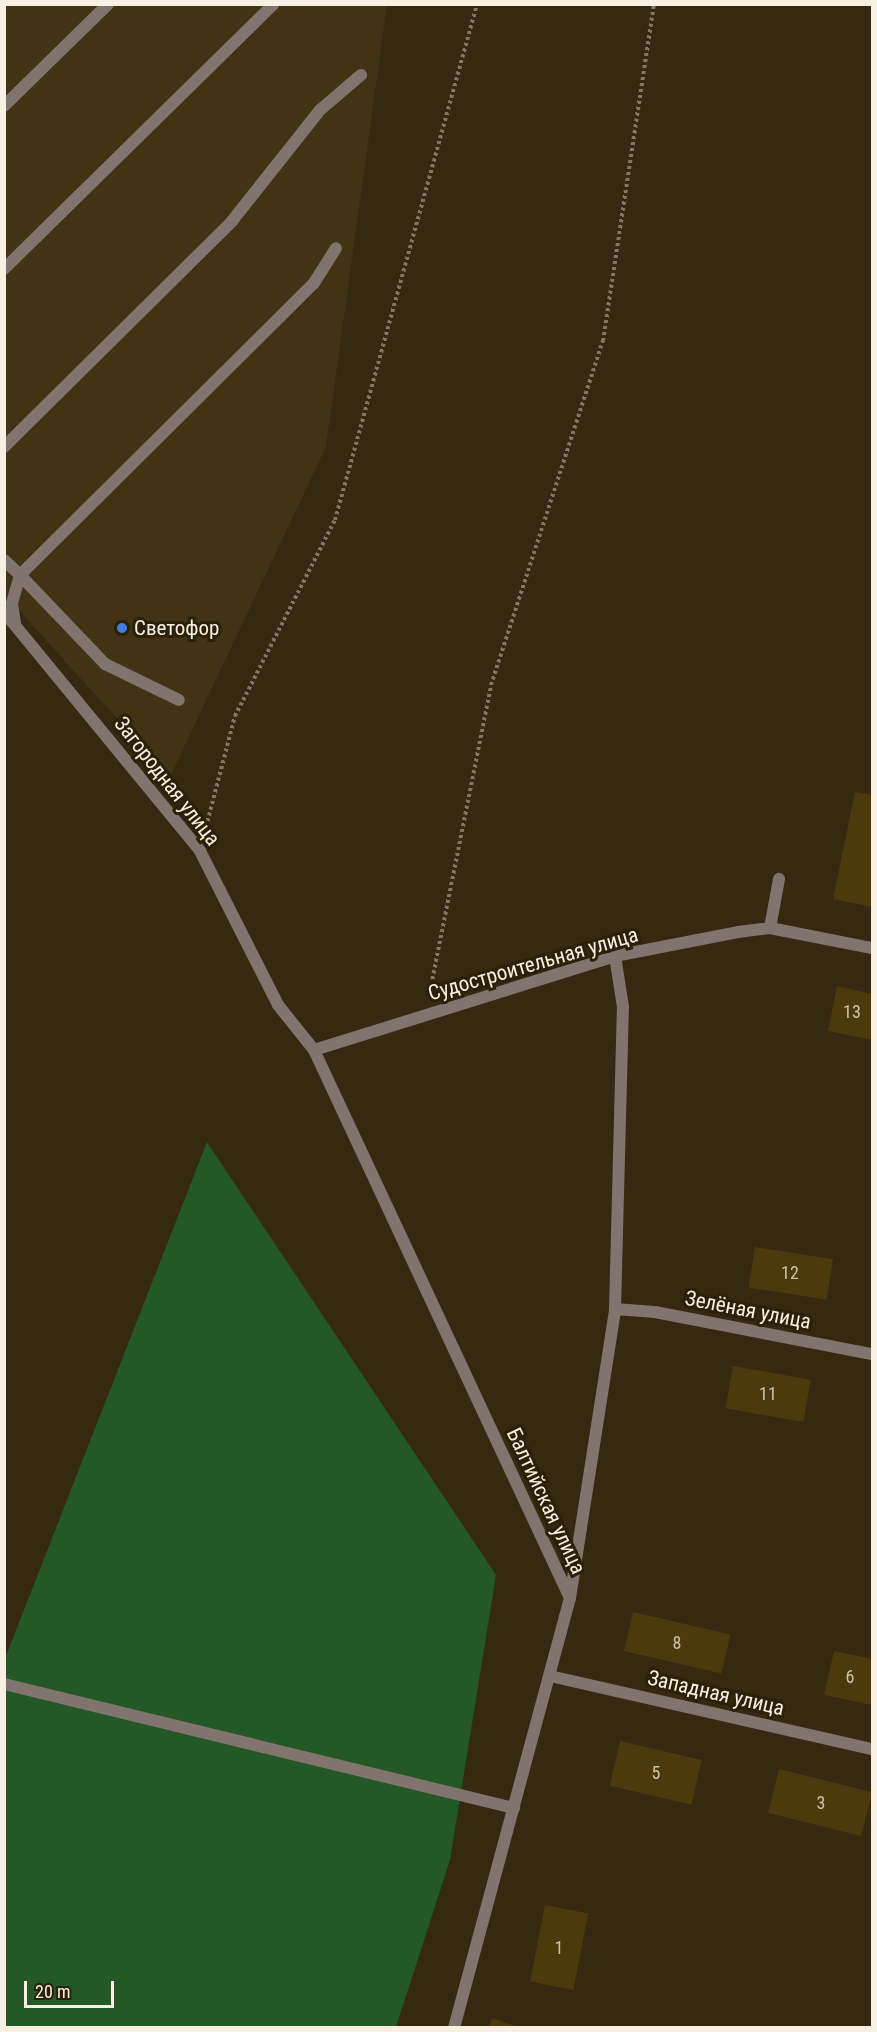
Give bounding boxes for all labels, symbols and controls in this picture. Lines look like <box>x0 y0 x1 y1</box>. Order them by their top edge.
place label: Светофор <box>134 615 219 641</box>
marker: Светофор <box>115 621 129 635</box>
street label: Загородная улица <box>109 711 225 851</box>
street label: Судостроительная улица <box>425 922 641 1006</box>
house number: 13 <box>843 1001 861 1023</box>
house number: 12 <box>781 1262 799 1284</box>
street label: Зелёная улица <box>683 1285 813 1335</box>
house number: 11 <box>759 1383 777 1405</box>
street label: Балтийская улица <box>501 1424 591 1578</box>
house number: 8 <box>673 1632 681 1654</box>
street label: Западная улица <box>645 1665 787 1721</box>
house number: 6 <box>846 1666 854 1688</box>
house number: 5 <box>652 1762 660 1784</box>
house number: 3 <box>817 1792 825 1814</box>
house number: 1 <box>555 1937 563 1959</box>
scale bar <box>27 1969 117 2007</box>
text: 20 m <box>35 1981 70 2002</box>

